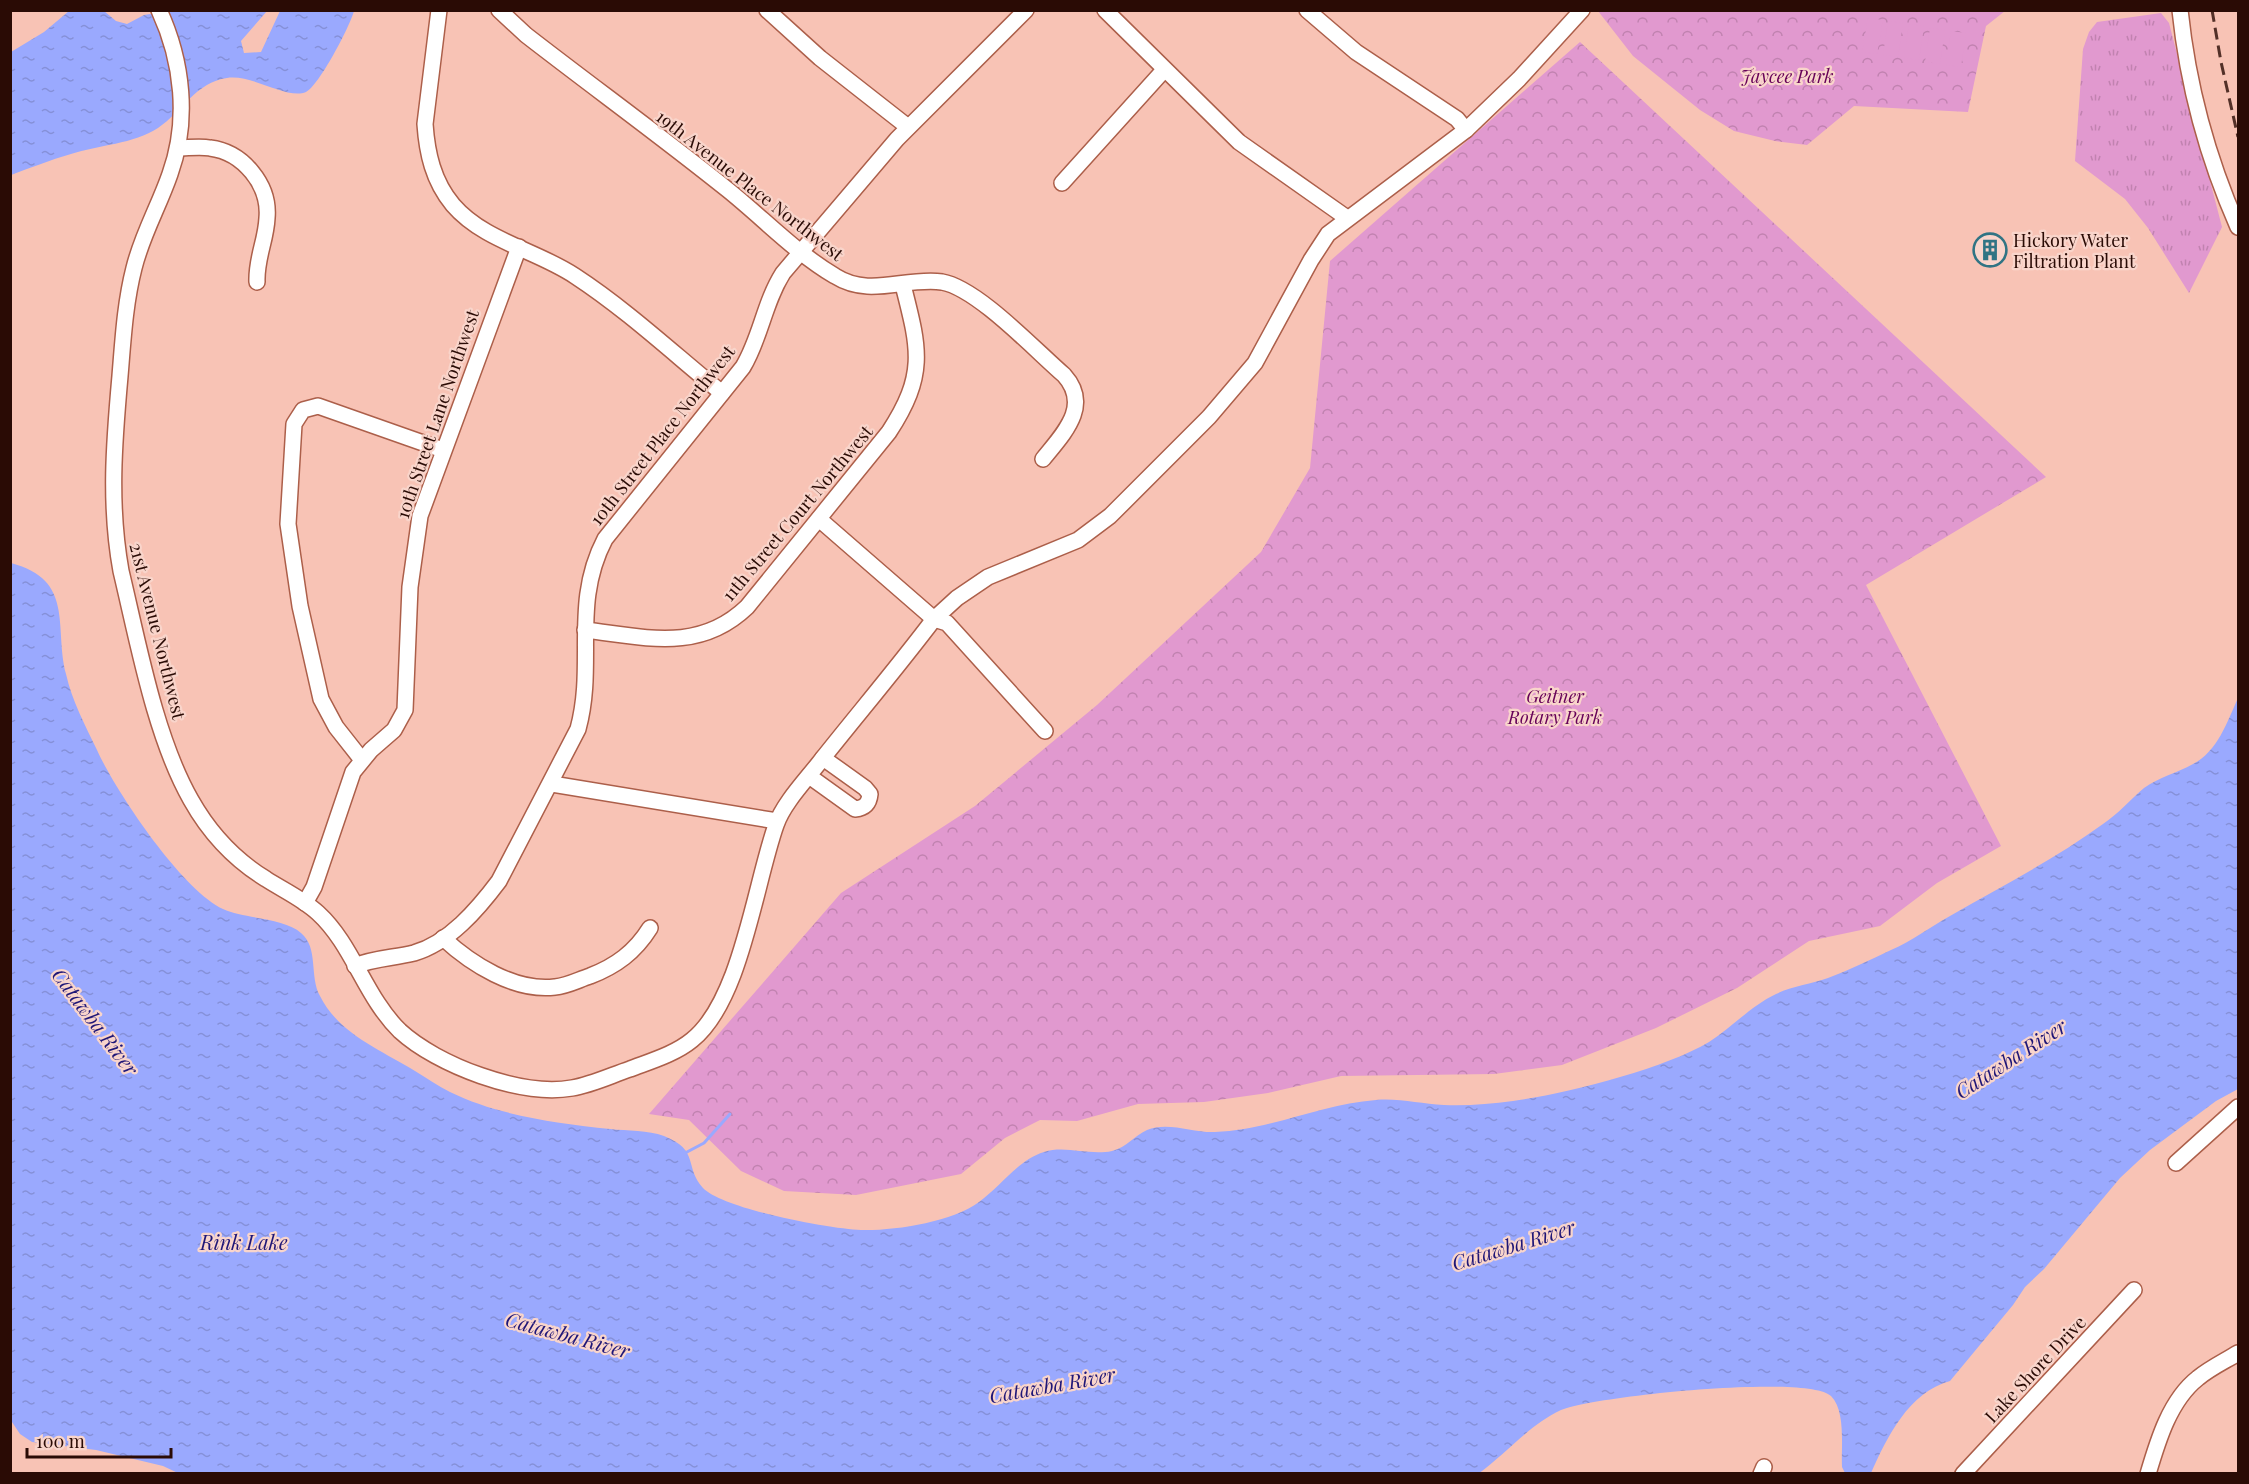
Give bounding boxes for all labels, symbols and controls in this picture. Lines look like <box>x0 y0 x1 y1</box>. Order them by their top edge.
park label: Jaycee Park <box>1740 64 1834 88</box>
street label: 19th Avenue Place Northwest <box>651 104 849 266</box>
place label: Hickory Water Filtration Plant <box>2013 228 2136 273</box>
building icon: Hickory Water Filtration Plant <box>1972 232 2008 268</box>
street label: 10th Street Lane Northwest <box>390 306 484 522</box>
street label: 10th Street Place Northwest <box>584 339 740 530</box>
street label: 11th Street Court Northwest <box>716 419 878 606</box>
street label: 21st Avenue Northwest <box>124 540 192 723</box>
park label: Geitner Rotary Park <box>1507 684 1602 729</box>
water label: Catawba River <box>47 962 146 1081</box>
water label: Catawba River <box>1949 1011 2072 1104</box>
water label: Catawba River <box>1448 1212 1579 1276</box>
water label: Rink Lake <box>199 1228 288 1255</box>
water label: Catawba River <box>503 1304 634 1364</box>
street label: Lake Shore Drive <box>1979 1310 2091 1428</box>
water label: Catawba River <box>987 1359 1119 1408</box>
scale bar <box>27 1421 171 1459</box>
text: 100 m <box>36 1429 85 1453</box>

